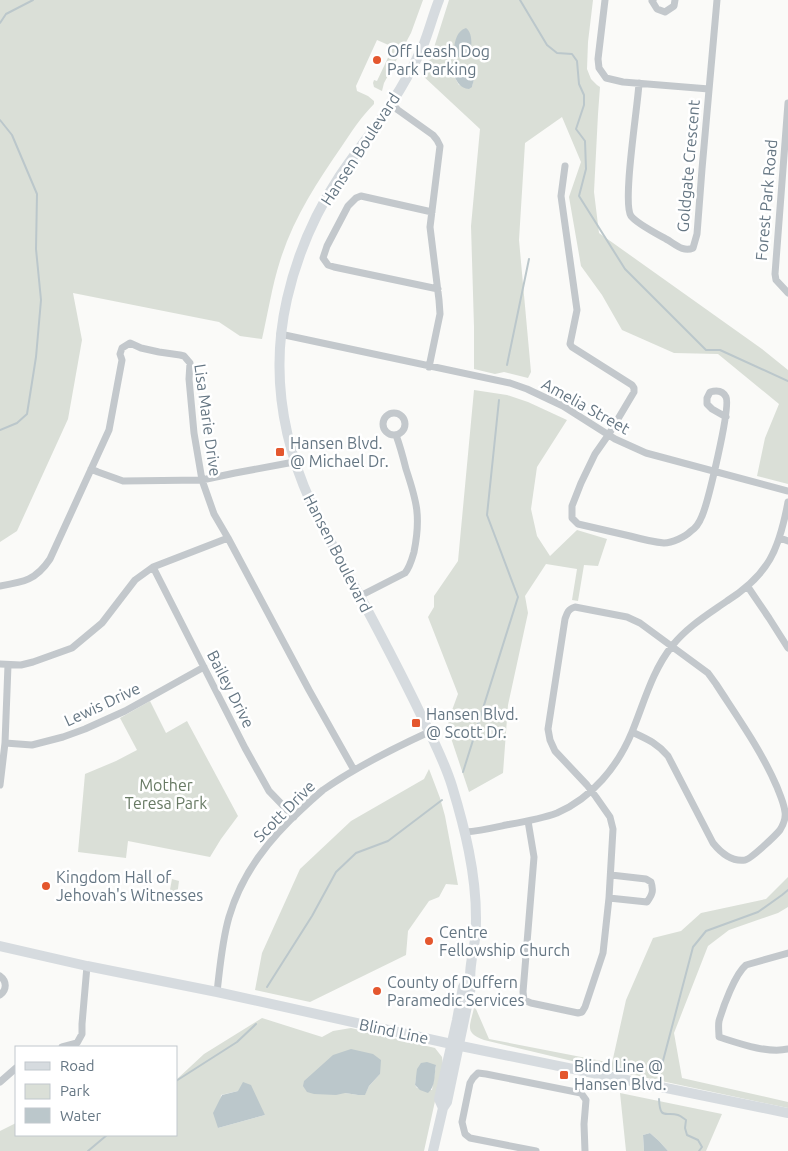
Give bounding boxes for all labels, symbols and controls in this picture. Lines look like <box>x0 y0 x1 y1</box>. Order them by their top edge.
place label: Off Leash Dog Park Parking <box>387 42 490 78</box>
marker: Off Leash Dog Park Parking <box>371 54 383 66</box>
street label: Hansen Boulevard <box>317 89 403 209</box>
street label: Goldgate Crescent <box>673 98 703 233</box>
street label: Forest Park Road <box>752 139 780 261</box>
street label: Lisa Marie Drive <box>191 363 225 477</box>
street label: Amelia Street <box>539 374 634 438</box>
place label: Hansen Blvd. @ Michael Dr. <box>290 434 389 470</box>
marker: Hansen Blvd. @ Michael Dr. <box>274 446 286 458</box>
street label: Hansen Boulevard <box>300 491 376 615</box>
street label: Bailey Drive <box>204 647 258 731</box>
street label: Lewis Drive <box>61 679 143 729</box>
place label: Hansen Blvd. @ Scott Dr. <box>426 705 519 741</box>
marker: Hansen Blvd. @ Scott Dr. <box>410 717 422 729</box>
park label: Mother Teresa Park <box>125 776 207 812</box>
street label: Scott Drive <box>250 777 318 845</box>
place label: Kingdom Hall of Jehovah's Witnesses <box>56 868 203 904</box>
marker: Kingdom Hall of Jehovah's Witnesses <box>40 880 52 892</box>
place label: Centre Fellowship Church <box>439 923 570 959</box>
marker: Centre Fellowship Church <box>423 935 435 947</box>
place label: County of Duffern Paramedic Services <box>387 973 524 1009</box>
marker: County of Duffern Paramedic Services <box>371 985 383 997</box>
street label: Blind Line <box>358 1015 430 1047</box>
legend <box>15 1046 178 1136</box>
text: Road <box>60 1057 95 1074</box>
place label: Blind Line @ Hansen Blvd. <box>574 1057 667 1093</box>
marker: Blind Line @ Hansen Blvd. <box>558 1069 570 1081</box>
text: Park <box>60 1082 90 1099</box>
text: Water <box>60 1107 101 1124</box>

